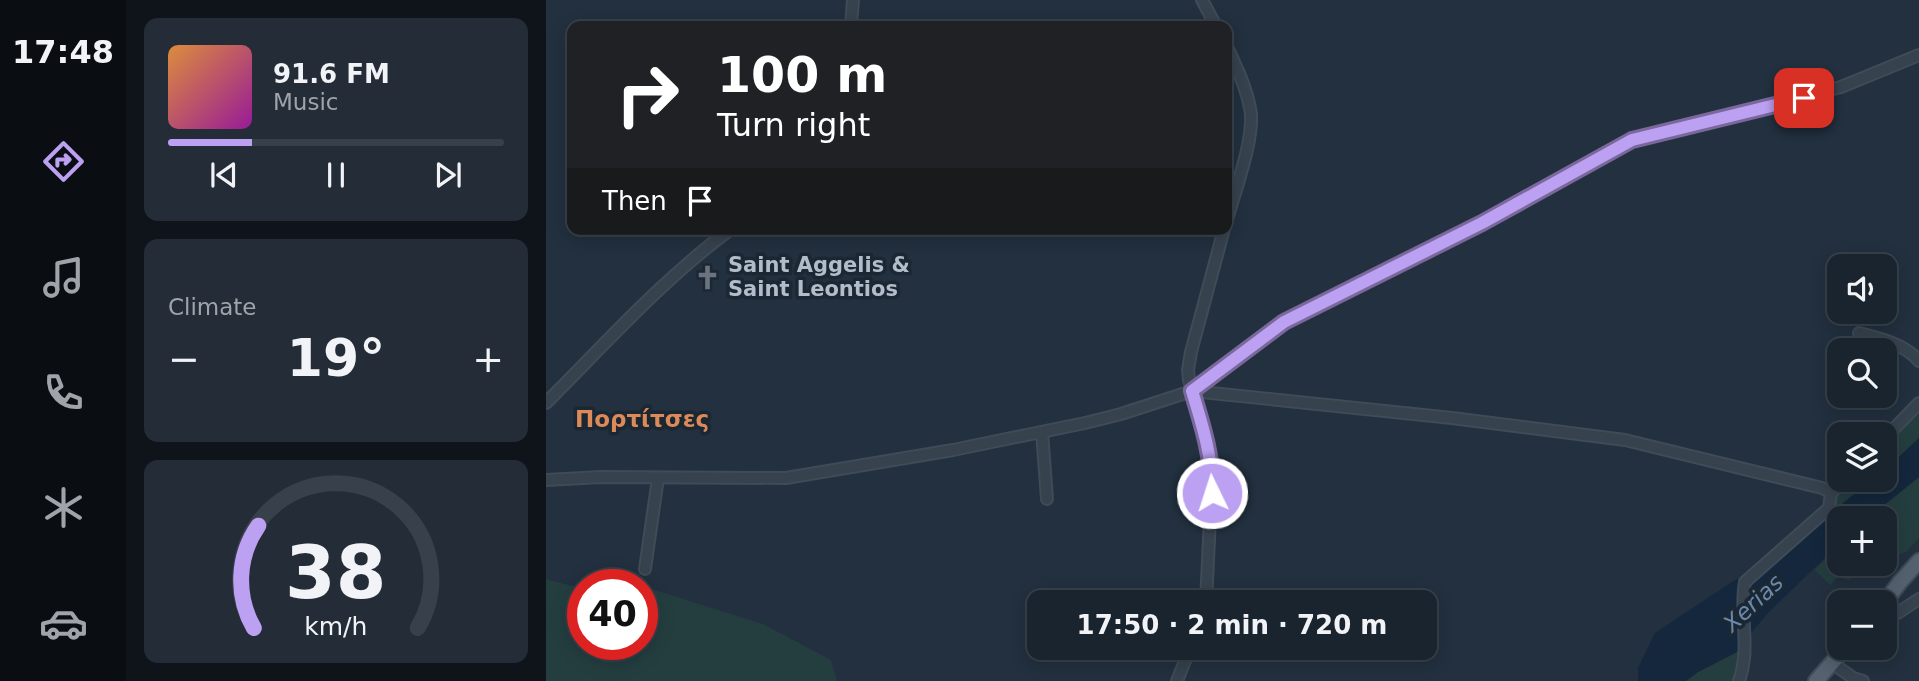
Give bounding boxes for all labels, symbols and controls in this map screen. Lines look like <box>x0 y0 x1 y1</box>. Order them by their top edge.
text: 17:48 <box>12 33 114 71</box>
text: 100 m <box>717 47 887 104</box>
icon: right <box>602 49 693 140</box>
text: 91.6 FM <box>273 59 390 89</box>
pin <box>1774 68 1834 128</box>
icon: arrive <box>1785 79 1823 117</box>
text: Music <box>273 89 338 115</box>
text: Turn right <box>717 106 870 144</box>
icon: directions <box>39 137 88 186</box>
icon: previous <box>205 156 243 194</box>
icon: pause <box>317 156 355 194</box>
icon: next <box>429 156 467 194</box>
icon: arrive <box>681 182 719 220</box>
text: Then <box>602 186 667 216</box>
icon: music <box>39 253 88 302</box>
place label: Saint Aggelis & Saint Leontios <box>728 253 910 301</box>
map controls <box>1827 254 1897 660</box>
button: sound <box>1827 254 1897 324</box>
church icon: Saint Aggelis & Saint Leontios <box>694 263 722 291</box>
text: Climate <box>168 294 257 320</box>
text: 19° <box>287 328 385 388</box>
text: − <box>168 337 200 381</box>
text: + <box>472 337 504 381</box>
button: search <box>1827 338 1897 408</box>
icon: phone <box>39 368 88 417</box>
district label: Πορτίτσες <box>575 406 709 432</box>
button: layers <box>1827 422 1897 492</box>
position arrow <box>1175 456 1249 530</box>
icon: climate <box>39 483 88 532</box>
button: + <box>1827 506 1897 576</box>
text: 38 <box>285 530 387 615</box>
speed limit sign: 40 <box>567 569 658 660</box>
water label: Xerias <box>1717 569 1788 638</box>
button: − <box>1827 590 1897 660</box>
icon: car <box>39 599 88 648</box>
text: 17:50 · 2 min · 720 m <box>1077 610 1387 640</box>
text: km/h <box>304 611 368 640</box>

